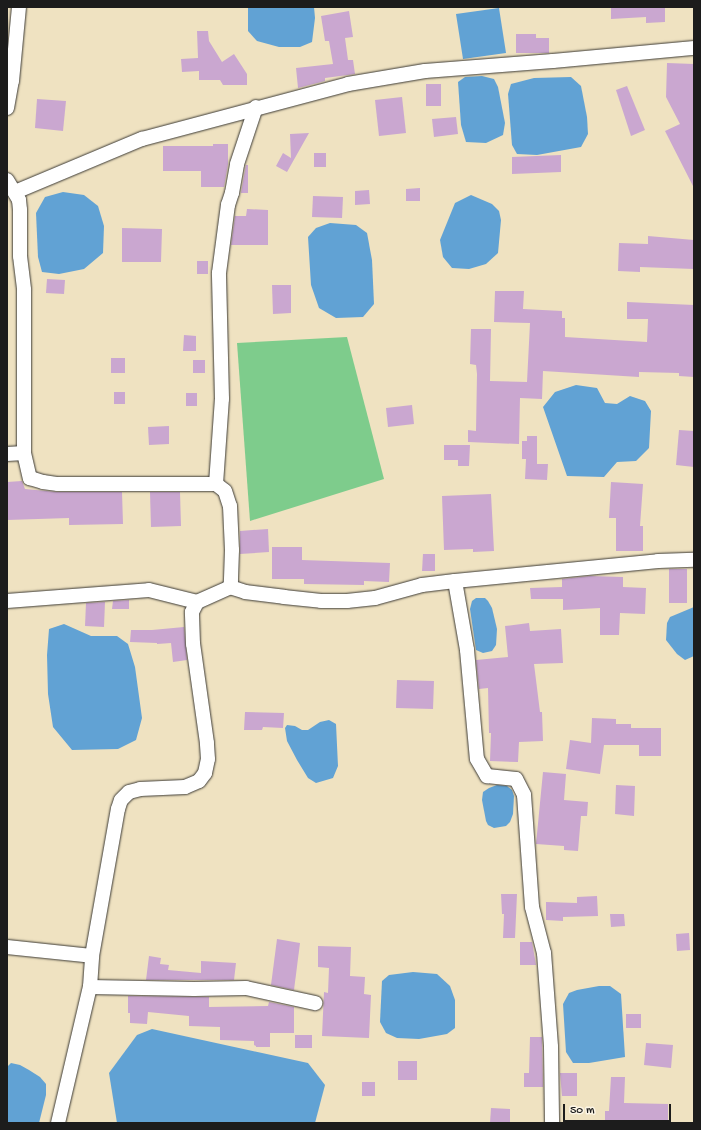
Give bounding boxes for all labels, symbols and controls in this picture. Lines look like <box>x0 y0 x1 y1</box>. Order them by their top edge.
scale bar <box>565 1096 673 1122</box>
text: 50 m <box>570 1104 595 1118</box>

